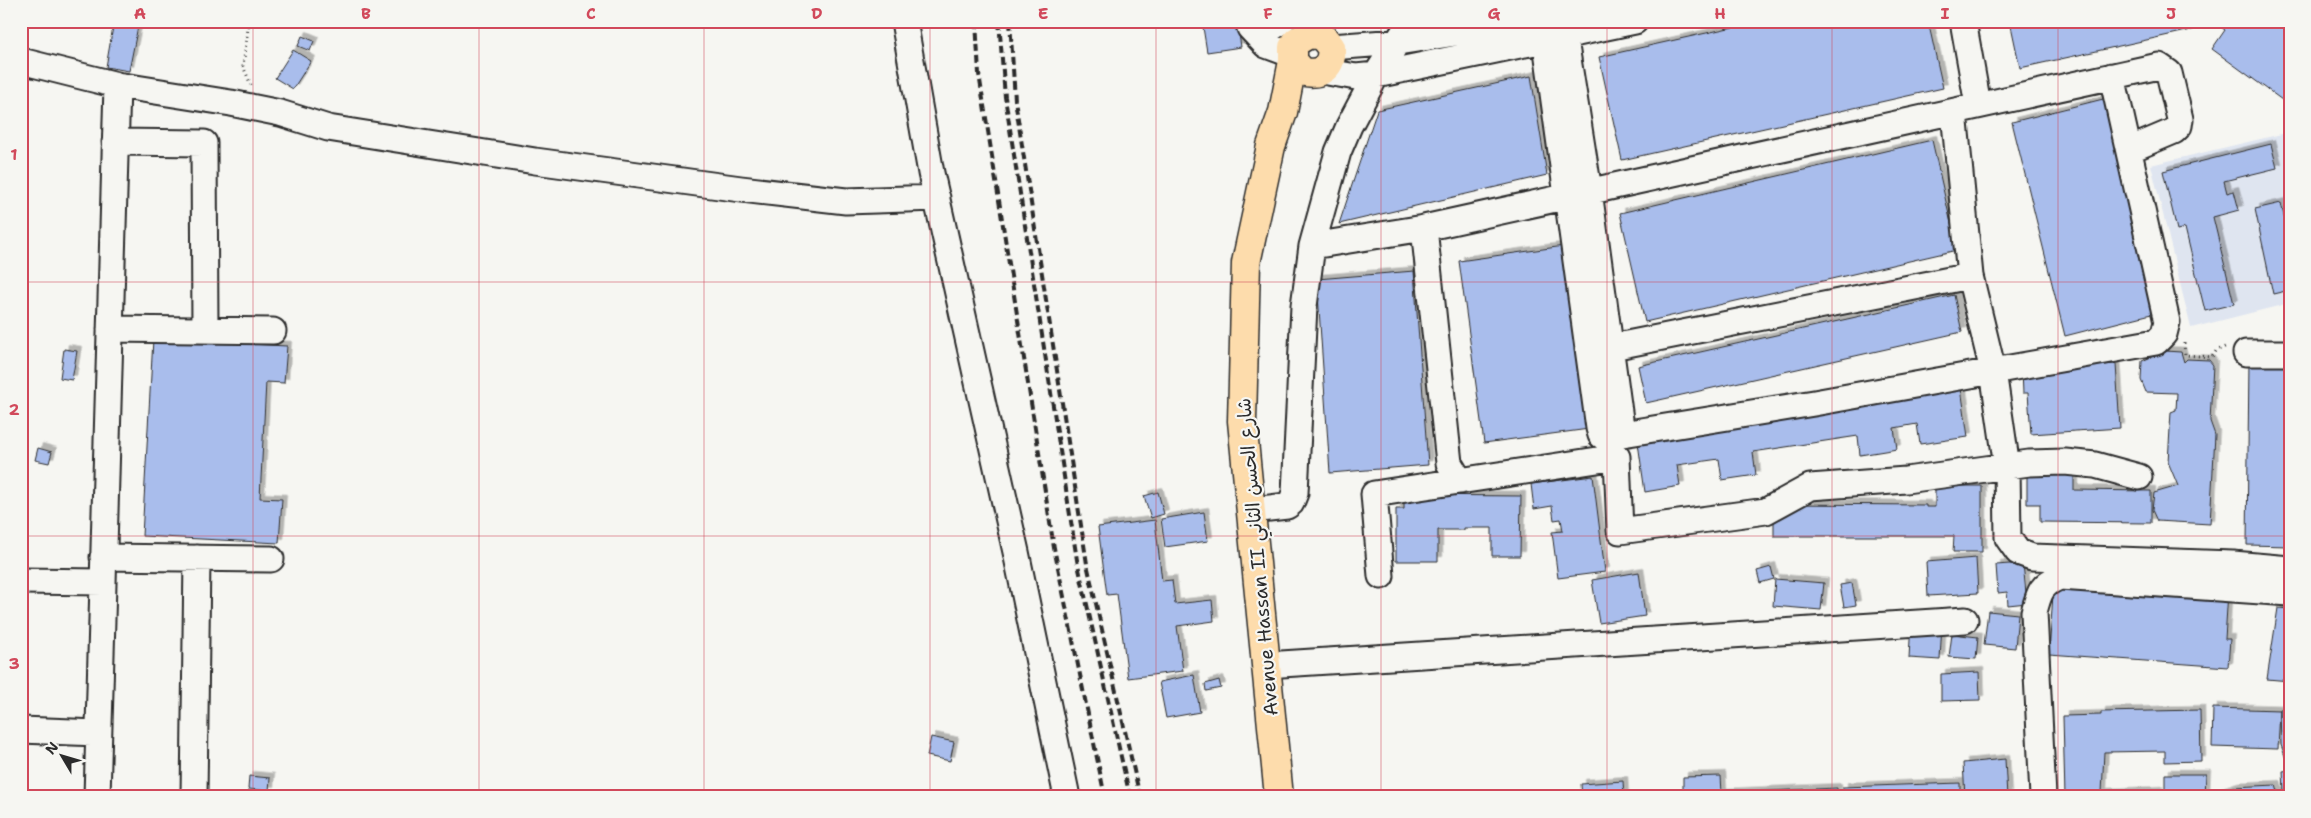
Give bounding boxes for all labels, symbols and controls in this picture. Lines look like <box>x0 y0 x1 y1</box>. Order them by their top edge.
text: A <box>134 3 146 24</box>
text: B <box>361 3 371 24</box>
text: C <box>586 3 596 24</box>
text: D <box>811 3 823 24</box>
text: E <box>1038 3 1048 24</box>
text: F <box>1263 3 1273 24</box>
text: G <box>1488 3 1501 24</box>
text: H <box>1714 3 1726 24</box>
text: I <box>1941 3 1950 24</box>
text: J <box>2166 3 2176 24</box>
text: 1 <box>10 144 18 165</box>
street label: Avenue Hassan II شارع الحسن الثاني <box>1231 397 1288 717</box>
text: 2 <box>8 399 20 420</box>
text: 3 <box>8 653 20 674</box>
north arrow <box>38 730 88 780</box>
text: N <box>41 738 62 758</box>

